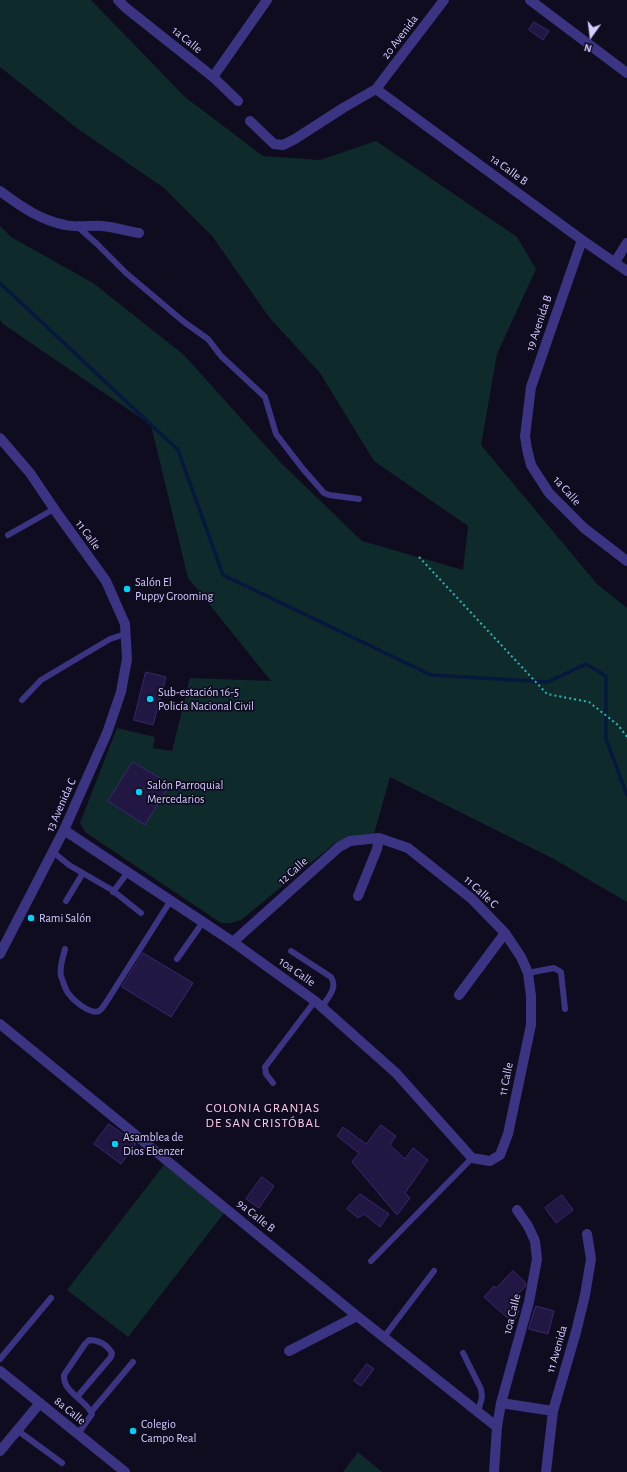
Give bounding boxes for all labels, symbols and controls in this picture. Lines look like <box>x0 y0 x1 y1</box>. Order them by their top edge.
street label: 20 Avenida <box>379 12 421 62</box>
north arrow <box>571 16 611 56</box>
street label: 1a Calle <box>169 23 205 57</box>
text: N <box>583 42 593 54</box>
street label: 1a Calle B <box>487 151 531 189</box>
street label: 19 Avenida B <box>523 293 555 353</box>
street label: 1a Calle <box>550 473 584 509</box>
street label: 11 Calle <box>72 517 104 553</box>
place label: Salón El Puppy Grooming <box>135 575 213 603</box>
marker: Salón El Puppy Grooming <box>122 584 132 594</box>
place label: Sub-estación 16-5 Policía Nacional Civil <box>158 685 254 713</box>
marker: Sub-estación 16-5 Policía Nacional Civil <box>145 694 155 704</box>
street label: 13 Avenida C <box>43 776 79 834</box>
place label: Salón Parroquial Mercedarios <box>147 778 224 806</box>
marker: Salón Parroquial Mercedarios <box>134 787 144 797</box>
street label: 12 Calle <box>275 854 311 888</box>
street label: 11 Calle C <box>461 873 501 911</box>
place label: Rami Salón <box>39 911 91 925</box>
marker: Rami Salón <box>26 913 36 923</box>
street label: 10a Calle <box>276 954 318 990</box>
street label: 11 Calle <box>495 1061 517 1097</box>
district label: COLONIA GRANJAS DE SAN CRISTÓBAL <box>206 1100 320 1131</box>
place label: Asamblea de Dios Ebenzer <box>123 1130 184 1158</box>
marker: Asamblea de Dios Ebenzer <box>110 1139 120 1149</box>
street label: 9a Calle B <box>234 1196 278 1236</box>
street label: 10a Calle <box>500 1292 524 1336</box>
street label: 11 Avenida <box>543 1324 571 1374</box>
street label: 8a Calle <box>51 1394 89 1428</box>
place label: Colegio Campo Real <box>141 1417 197 1445</box>
marker: Colegio Campo Real <box>128 1426 138 1436</box>

